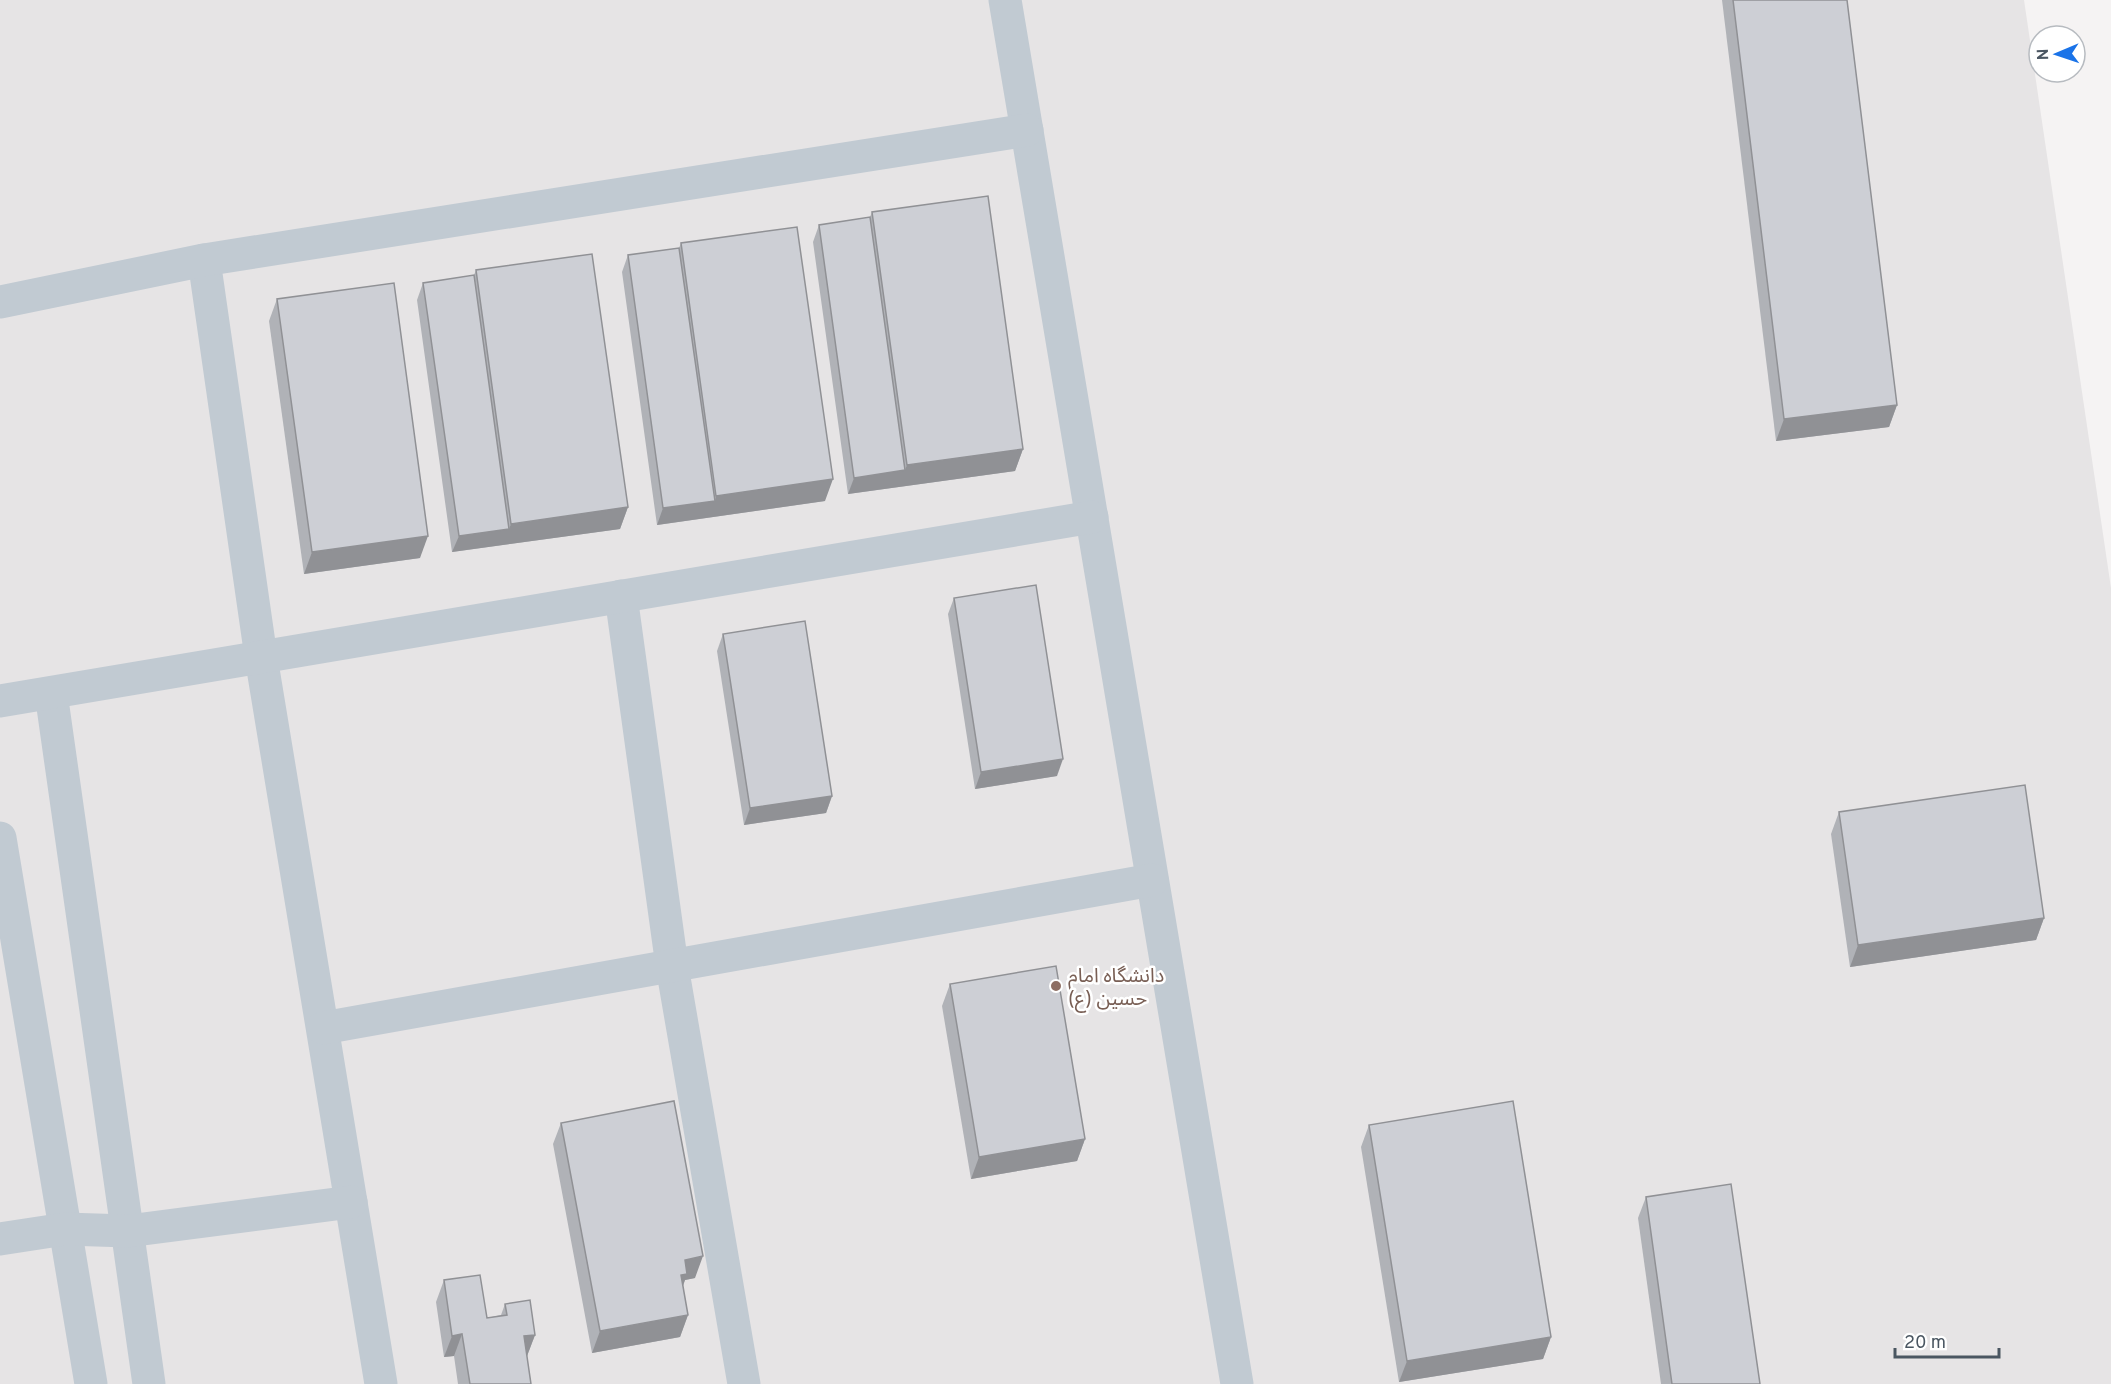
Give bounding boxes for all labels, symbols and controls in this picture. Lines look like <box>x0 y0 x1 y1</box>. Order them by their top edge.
north arrow <box>2027 24 2087 84</box>
text: N <box>2034 48 2054 61</box>
place label: دانشگاه امام حسین (ع) <box>1068 964 1164 1013</box>
marker: دانشگاه امام حسین (ع) <box>1049 979 1063 993</box>
scale bar <box>1895 1321 1998 1359</box>
text: 20 m <box>1904 1332 1946 1355</box>

